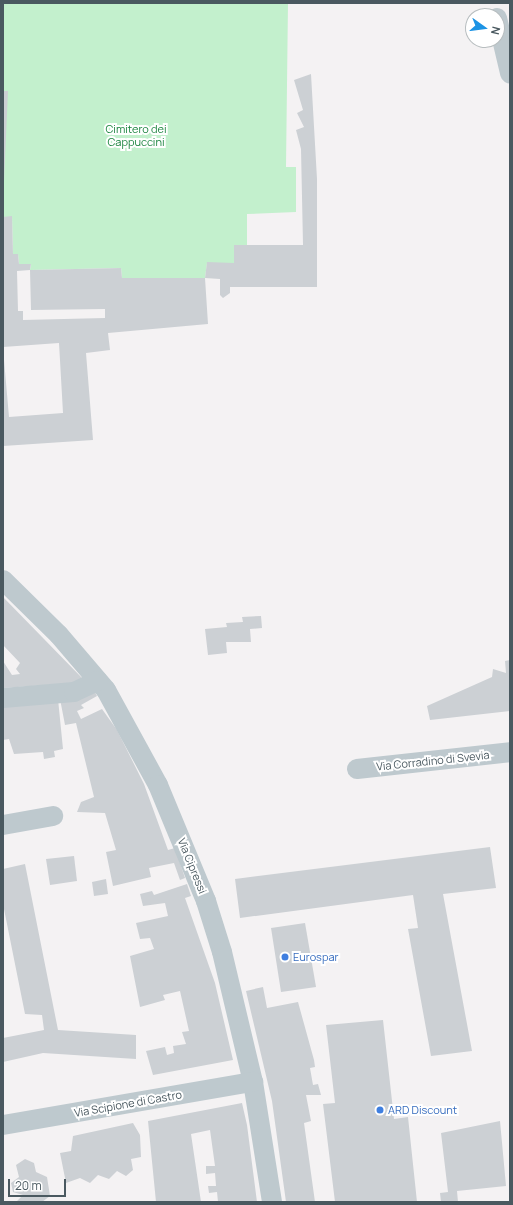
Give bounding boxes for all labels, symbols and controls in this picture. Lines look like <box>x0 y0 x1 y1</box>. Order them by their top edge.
north arrow <box>465 8 505 48</box>
text: N <box>488 25 504 36</box>
park label: Cimitero dei Cappuccini <box>105 123 167 149</box>
street label: Via Corradino di Svevia <box>376 748 490 774</box>
street label: Via Cipressi <box>175 836 209 896</box>
place label: Eurospar <box>293 950 338 964</box>
marker: Eurospar <box>280 952 290 962</box>
street label: Via Scipione di Castro <box>73 1088 183 1120</box>
place label: ARD Discount <box>388 1103 457 1117</box>
marker: ARD Discount <box>375 1105 385 1115</box>
scale bar <box>10 1171 68 1197</box>
text: 20 m <box>15 1177 42 1194</box>

